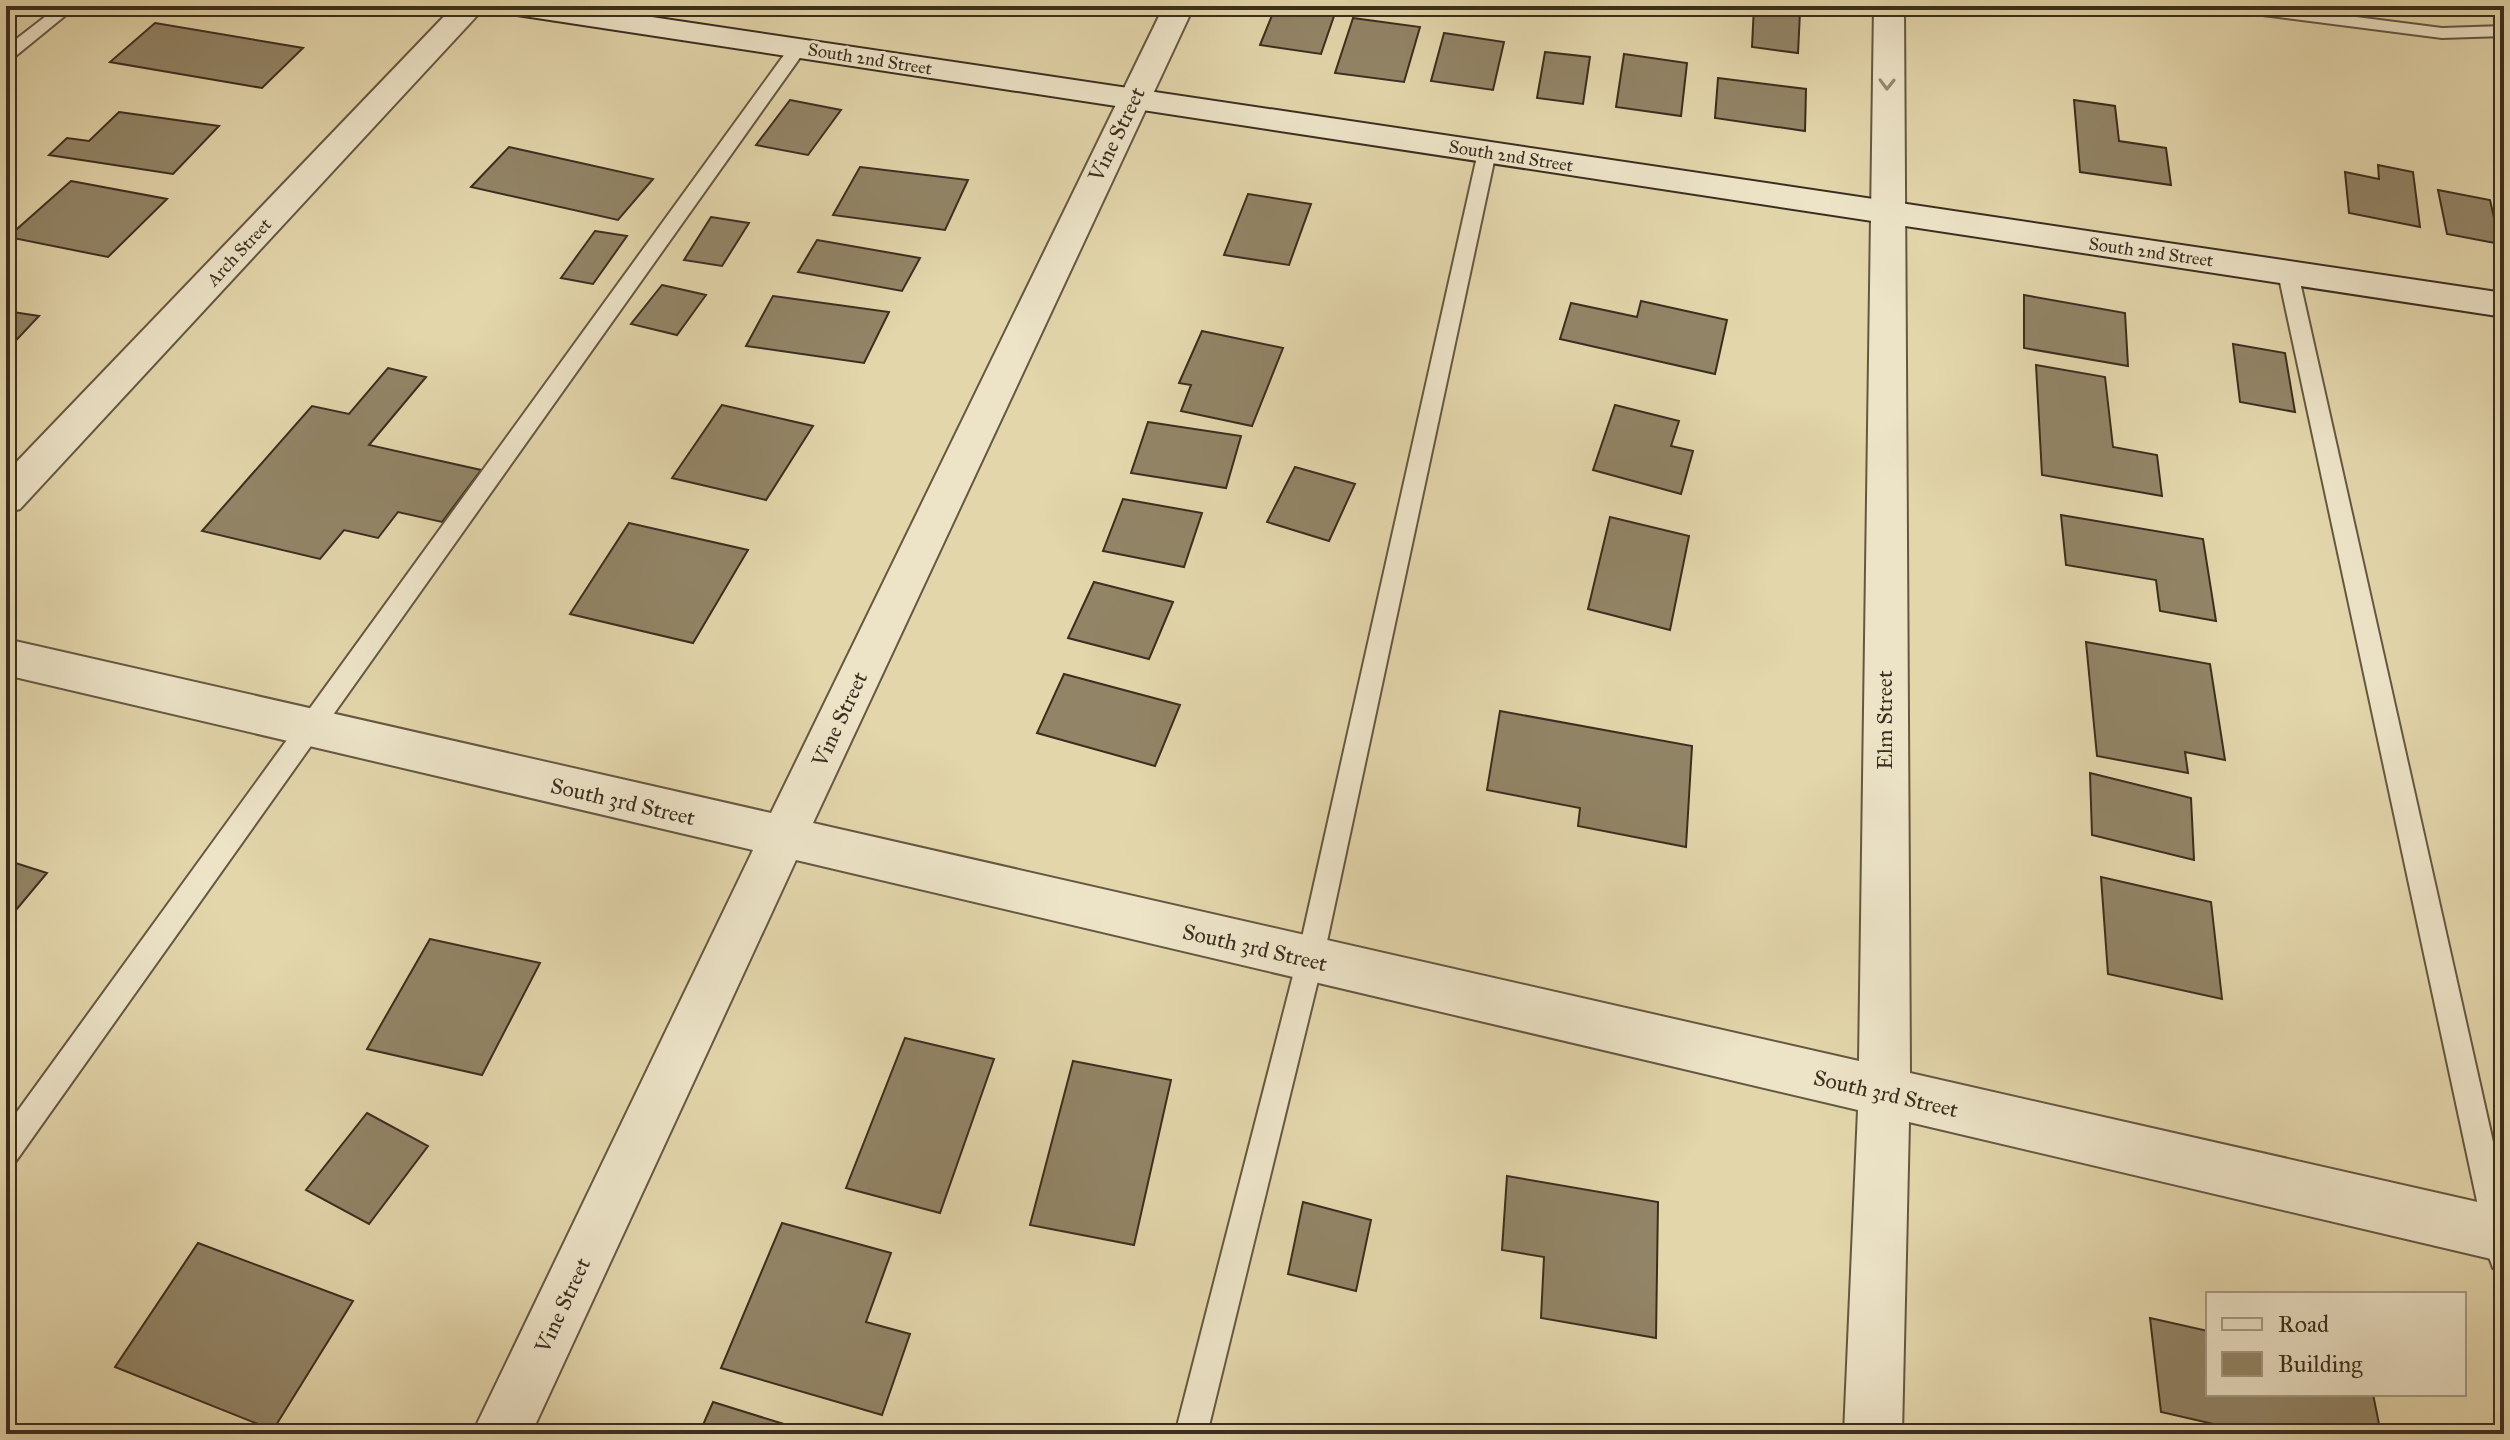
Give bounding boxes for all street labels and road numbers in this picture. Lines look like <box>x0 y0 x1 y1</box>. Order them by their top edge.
street label: South 2nd Street <box>806 38 934 80</box>
street label: Vine Street <box>1082 82 1151 187</box>
street label: South 2nd Street <box>1447 135 1575 177</box>
street label: Arch Street <box>201 213 276 291</box>
street label: South 2nd Street <box>2087 232 2215 272</box>
street label: Vine Street <box>805 667 873 772</box>
street label: Elm Street <box>1871 670 1898 770</box>
street label: South 3rd Street <box>548 772 698 831</box>
street label: South 3rd Street <box>1180 918 1330 977</box>
street label: South 3rd Street <box>1811 1064 1961 1123</box>
street label: Vine Street <box>528 1253 596 1358</box>

